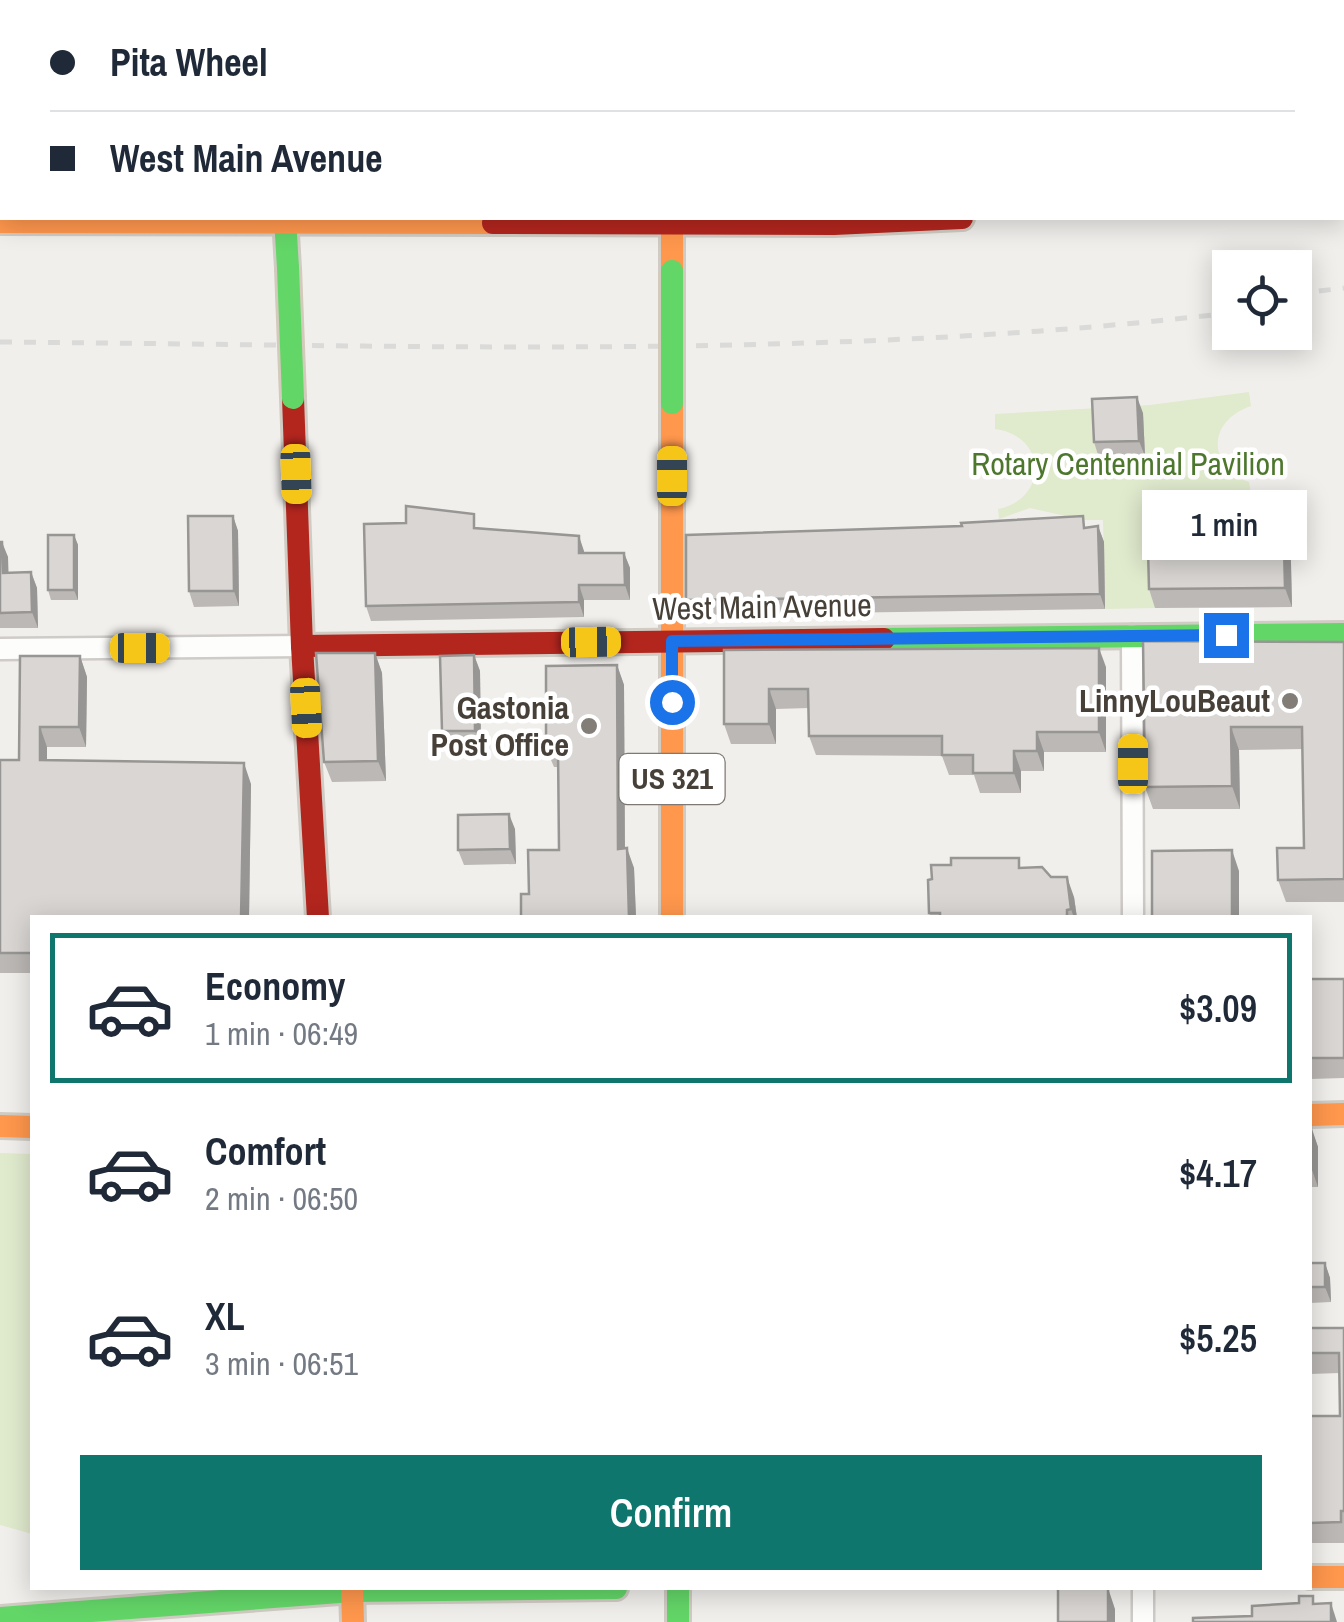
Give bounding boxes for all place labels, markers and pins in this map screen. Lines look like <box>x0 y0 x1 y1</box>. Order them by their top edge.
place label: LinnyLouBeaut <box>1079 679 1270 722</box>
place label: Gastonia Post Office <box>430 686 569 766</box>
marker: LinnyLouBeaut <box>1279 690 1301 712</box>
marker: Gastonia Post Office <box>578 715 600 737</box>

